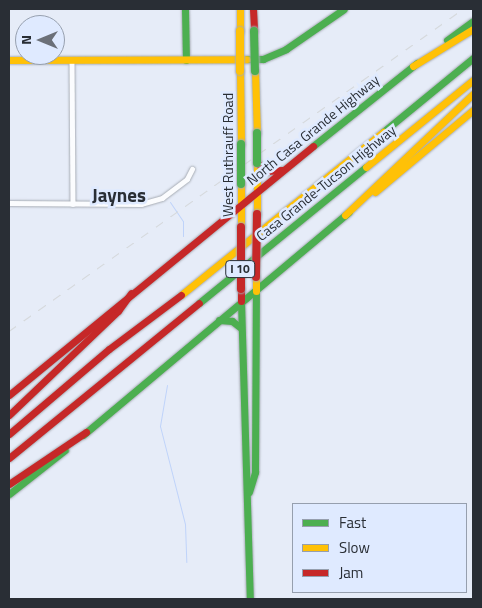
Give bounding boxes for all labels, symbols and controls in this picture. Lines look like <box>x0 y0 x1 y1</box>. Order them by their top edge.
north arrow <box>15 15 65 65</box>
text: N <box>15 35 36 45</box>
street label: North Casa Grande Highway <box>243 71 383 189</box>
street label: West Ruthrauff Road <box>220 93 236 217</box>
street label: Casa Grande-Tucson Highway <box>253 122 399 244</box>
district label: Jaynes <box>92 184 146 206</box>
road number: I 10 <box>225 260 255 278</box>
legend <box>292 503 467 593</box>
text: Fast <box>339 511 366 534</box>
text: Slow <box>339 536 370 559</box>
text: Jam <box>339 561 363 584</box>

